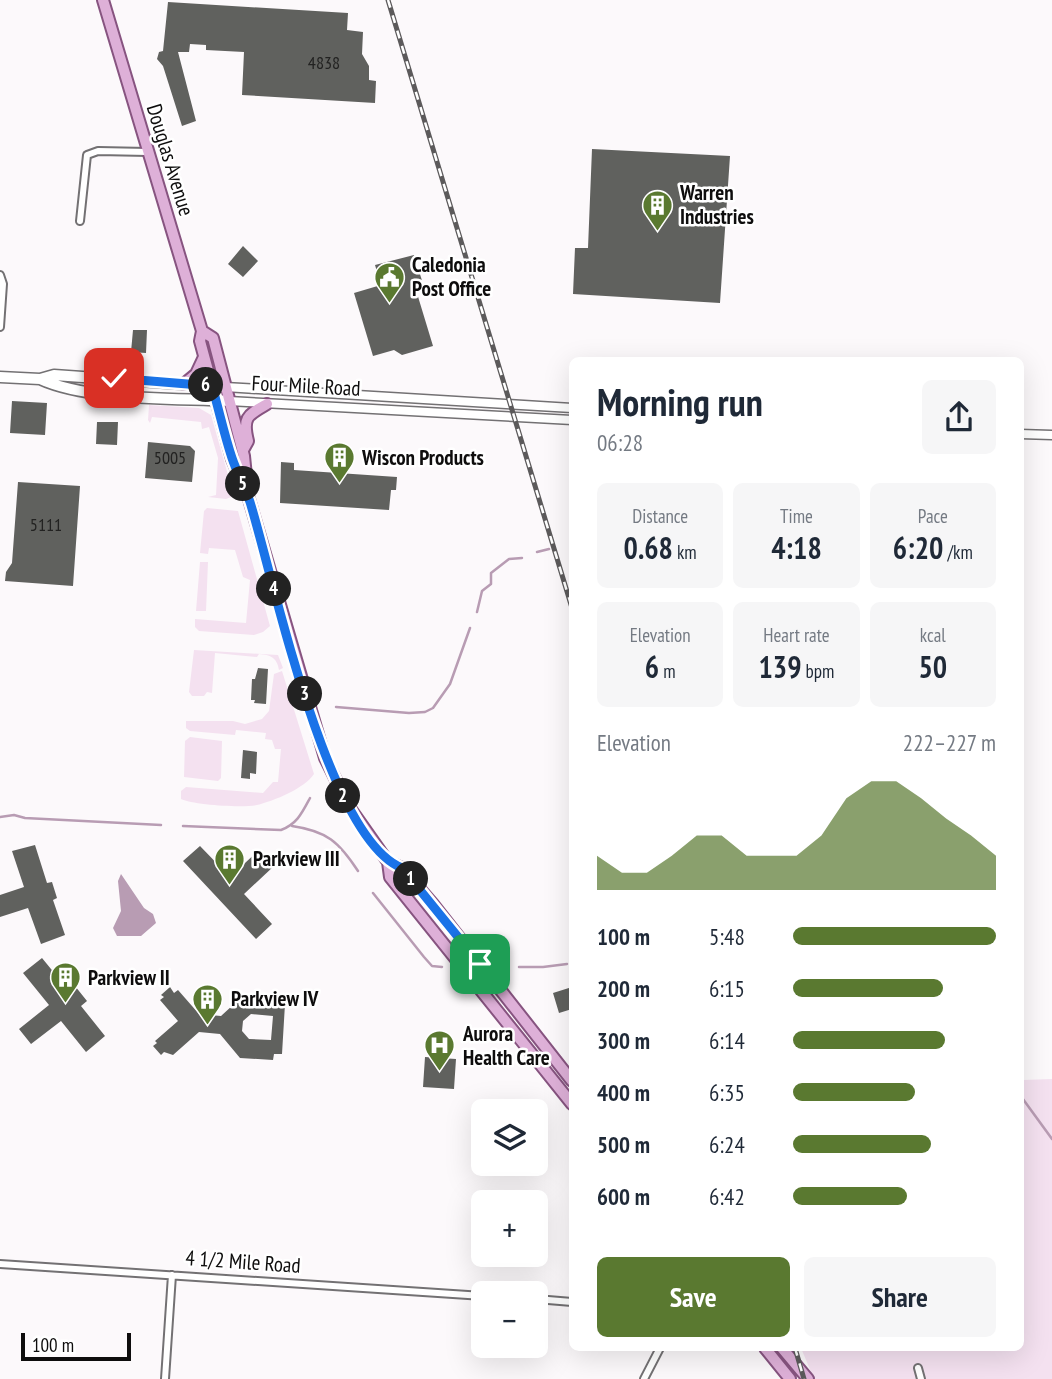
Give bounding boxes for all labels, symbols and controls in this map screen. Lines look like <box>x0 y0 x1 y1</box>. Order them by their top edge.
house number: 4838 <box>308 51 340 74</box>
street label: Douglas Avenue <box>141 101 200 219</box>
place label: Warren Industries <box>679 179 754 230</box>
building icon: Warren Industries <box>640 188 674 232</box>
place label: Caledonia Post Office <box>412 251 491 302</box>
public building icon: Caledonia Post Office <box>372 260 406 304</box>
pin <box>84 348 144 408</box>
icon: check <box>95 359 133 397</box>
pin: 6 <box>188 368 224 402</box>
street label: Four Mile Road <box>251 369 361 402</box>
text: 6 <box>201 372 210 396</box>
text: Morning run <box>597 377 763 426</box>
button: share <box>922 380 996 454</box>
text: 06:28 <box>597 428 643 457</box>
building icon: Wiscon Products <box>322 441 356 485</box>
place label: Wiscon Products <box>361 444 484 471</box>
house number: 5005 <box>154 446 186 469</box>
pin: 5 <box>226 466 260 502</box>
text: 5 <box>238 471 247 495</box>
text: Distance <box>632 504 688 528</box>
text: Time <box>780 504 813 528</box>
text: Pace <box>918 504 948 528</box>
house number: 5111 <box>30 513 62 536</box>
text: 0.68 <box>624 528 673 567</box>
text: 4:18 <box>771 528 822 567</box>
text: 6:20 <box>893 528 943 567</box>
text: km <box>673 540 697 564</box>
text: /km <box>943 540 973 564</box>
pin: 4 <box>256 572 292 606</box>
text: 4 <box>269 576 278 600</box>
text: Elevation <box>630 623 691 647</box>
text: Heart rate <box>763 623 830 647</box>
text: kcal <box>920 623 946 647</box>
text: 6 <box>645 647 659 686</box>
text: 139 <box>759 647 802 686</box>
text: 50 <box>918 647 947 686</box>
text: m <box>659 659 676 683</box>
text: bpm <box>802 659 834 683</box>
pin: 3 <box>288 676 322 712</box>
text: 3 <box>300 681 309 705</box>
text: Elevation <box>597 728 671 757</box>
text: 222–227 m <box>903 728 996 757</box>
pin: 2 <box>326 778 360 814</box>
text: 2 <box>338 783 347 807</box>
building icon: Parkview III <box>213 842 247 886</box>
place label: Parkview III <box>253 845 340 872</box>
pin: 1 <box>394 862 428 896</box>
text: 1 <box>406 866 415 890</box>
text: 100 m <box>597 922 650 951</box>
text: 5:48 <box>709 922 745 951</box>
pin <box>450 934 510 994</box>
icon: arrive <box>461 945 499 983</box>
building icon: Parkview II <box>48 961 82 1005</box>
place label: Parkview II <box>88 964 170 991</box>
text: 200 m <box>597 974 650 1003</box>
text: 6:15 <box>709 974 745 1003</box>
building icon: Parkview IV <box>191 982 225 1026</box>
place label: Parkview IV <box>231 985 319 1012</box>
place label: Aurora Health Care <box>462 1020 550 1071</box>
text: 300 m <box>597 1026 650 1055</box>
text: 6:14 <box>709 1026 745 1055</box>
hospital icon: Aurora Health Care <box>423 1029 457 1073</box>
text: 400 m <box>597 1078 650 1107</box>
text: 6:35 <box>709 1078 745 1107</box>
map controls <box>471 1099 548 1358</box>
button: layers <box>471 1099 548 1176</box>
text: 500 m <box>597 1130 650 1159</box>
text: 6:24 <box>709 1130 745 1159</box>
text: 600 m <box>597 1182 650 1211</box>
text: 6:42 <box>709 1182 745 1211</box>
button: + <box>471 1190 548 1267</box>
street label: 4 1/2 Mile Road <box>185 1244 301 1279</box>
button: Save <box>597 1257 790 1337</box>
button: Share <box>804 1257 996 1337</box>
button: − <box>471 1281 548 1358</box>
scale bar <box>21 1330 131 1362</box>
text: 100 m <box>32 1333 74 1357</box>

